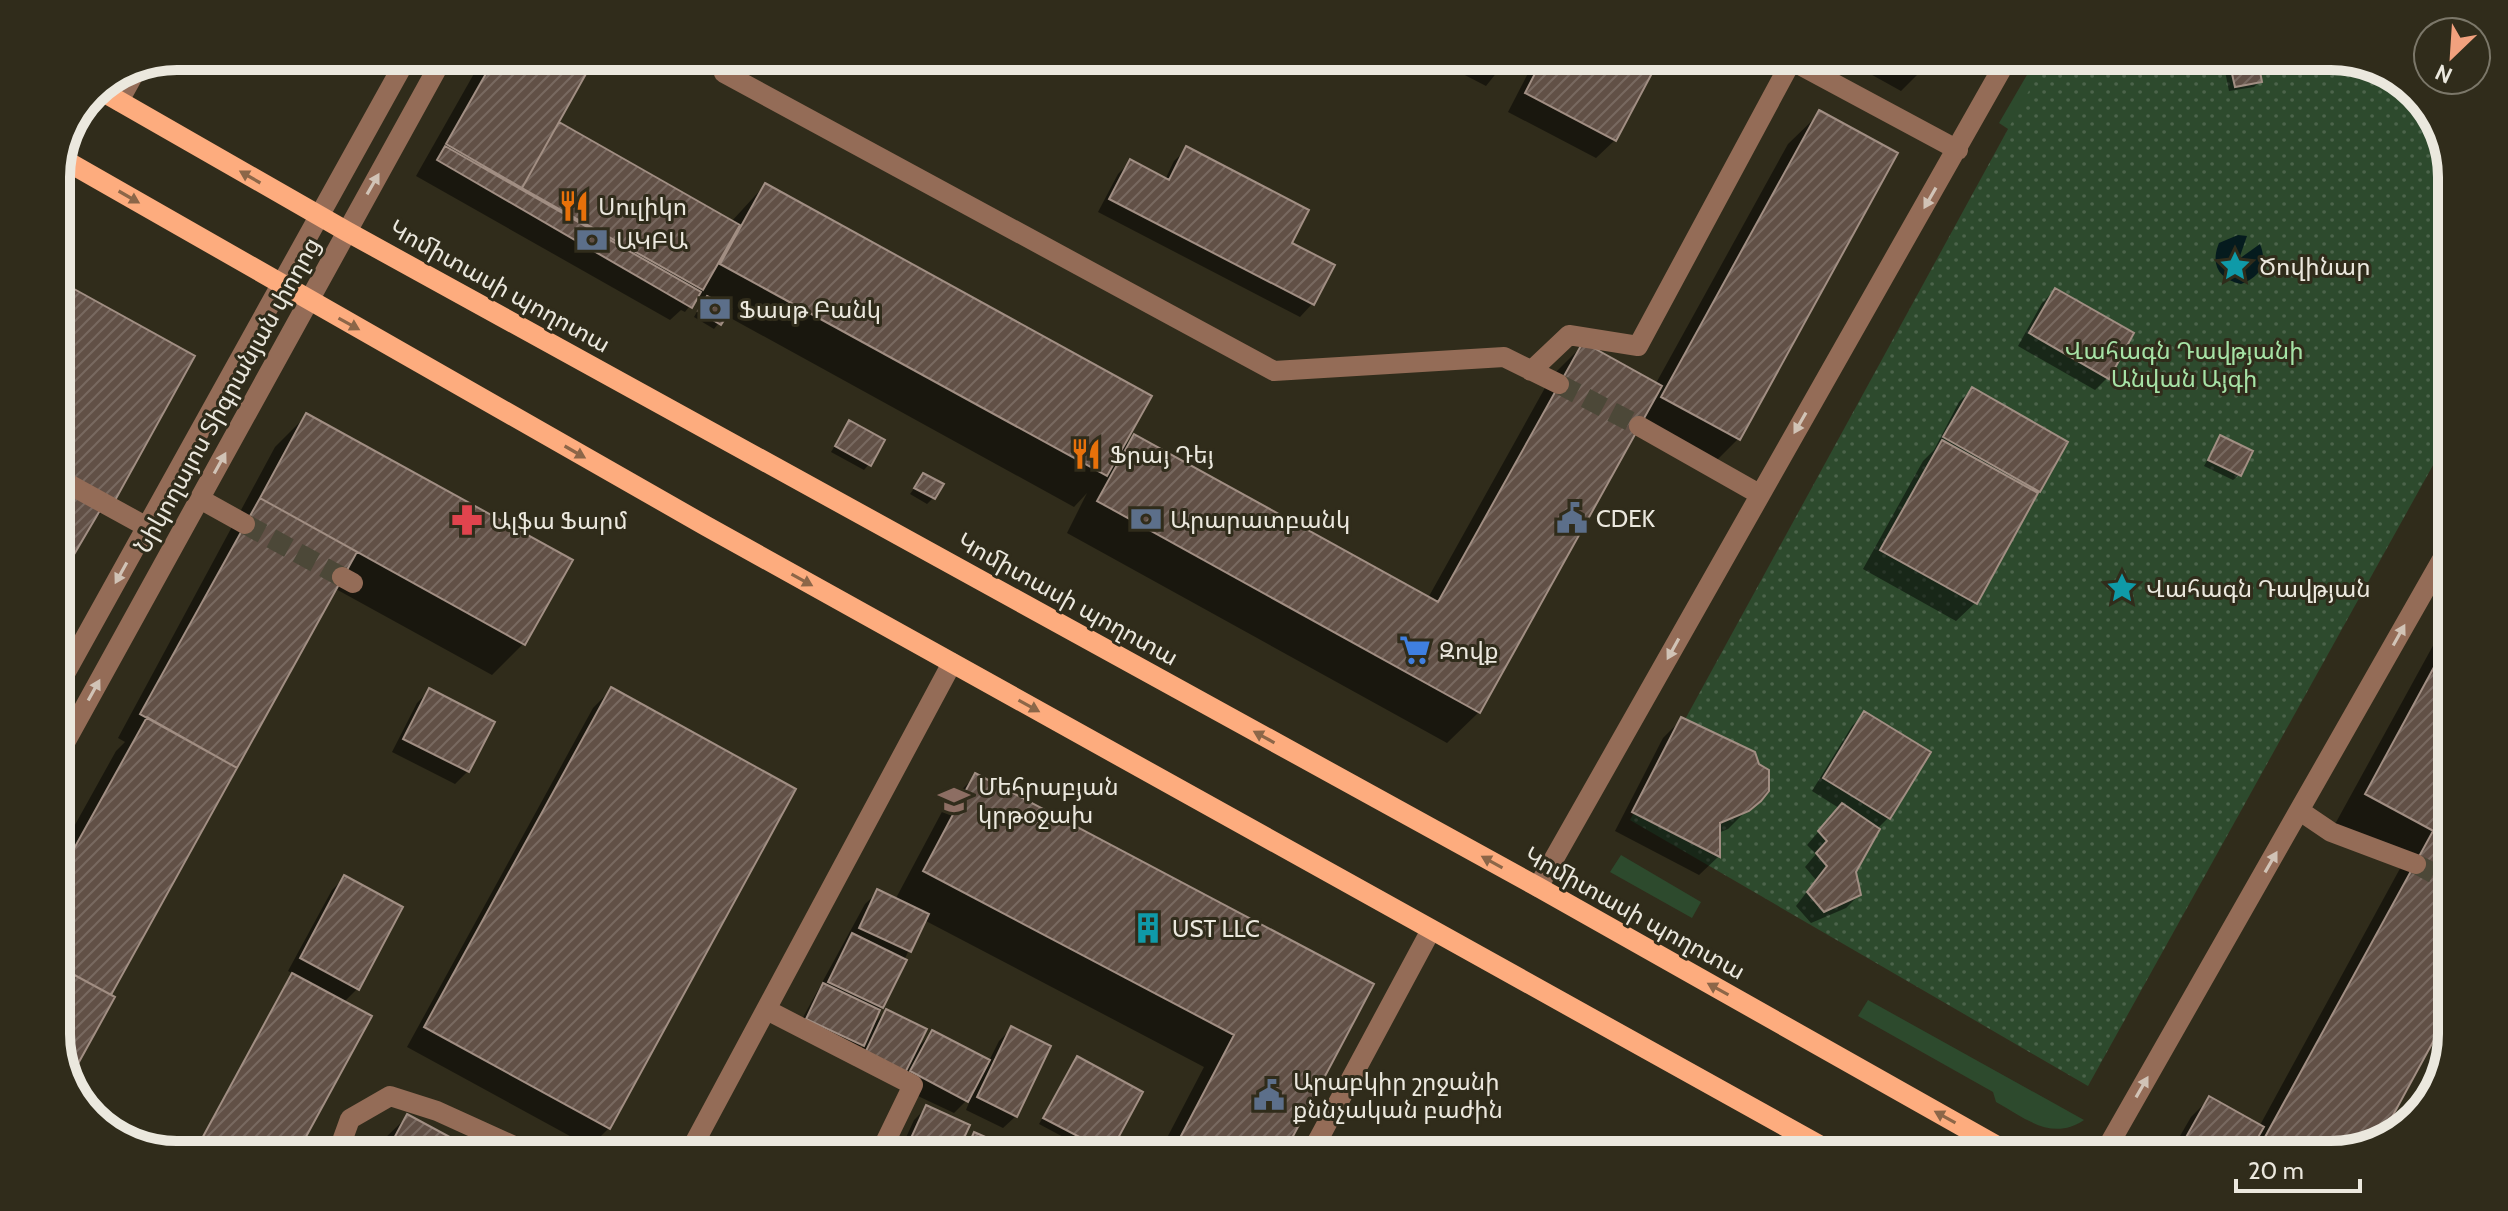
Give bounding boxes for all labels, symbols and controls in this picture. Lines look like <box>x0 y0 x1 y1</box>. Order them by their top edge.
north arrow <box>2412 16 2492 96</box>
text: N <box>2431 58 2457 89</box>
one-way arrow <box>238 170 261 183</box>
one-way arrow <box>366 173 380 196</box>
one-way arrow <box>1923 187 1937 209</box>
restaurant icon: Սուլիկո <box>557 189 591 223</box>
one-way arrow <box>118 190 140 204</box>
place label: Սուլիկո <box>598 192 687 221</box>
street label: Կոմիտասի պողոտա <box>385 213 615 359</box>
bank icon: ԱԿԲԱ <box>575 223 609 257</box>
place label: ԱԿԲԱ <box>616 226 688 255</box>
street label: Նիկողայոս Տիգրանյան փողոց <box>128 232 326 558</box>
place icon: Ծովինար <box>2218 249 2252 283</box>
place label: Ծովինար <box>2259 252 2370 281</box>
bank icon: Ֆասթ Բանկ <box>698 292 732 326</box>
place label: Ֆասթ Բանկ <box>739 295 881 324</box>
one-way arrow <box>337 318 360 331</box>
park label: Վահագն Դավթյանի Անվան Այգի <box>2065 336 2304 393</box>
one-way arrow <box>1793 412 1807 434</box>
restaurant icon: Ֆրայ Դեյ <box>1069 437 1103 471</box>
place label: Ֆրայ Դեյ <box>1110 440 1214 469</box>
one-way arrow <box>564 445 586 459</box>
one-way arrow <box>213 452 227 474</box>
public building icon: CDEK <box>1555 501 1589 535</box>
bank icon: Արարատբանկ <box>1129 502 1163 536</box>
pharmacy icon: Ալֆա Ֆարմ <box>450 503 484 537</box>
place label: CDEK <box>1596 504 1656 533</box>
place label: Արարատբանկ <box>1170 505 1350 534</box>
place label: Ալֆա Ֆարմ <box>491 506 628 535</box>
street label: Կոմիտասի պողոտա <box>953 526 1183 672</box>
one-way arrow <box>114 562 128 585</box>
place icon: Վահագն Դավթյան <box>2105 571 2139 605</box>
one-way arrow <box>790 573 813 587</box>
place label: Վահագն Դավթյան <box>2146 574 2371 603</box>
one-way arrow <box>2392 624 2406 647</box>
supermarket icon: Զովք <box>1398 633 1432 667</box>
place label: Զովք <box>1439 636 1499 665</box>
one-way arrow <box>1666 638 1680 661</box>
one-way arrow <box>87 679 101 702</box>
one-way arrow <box>1018 699 1040 713</box>
one-way arrow <box>1252 730 1275 743</box>
place label: Մեհրաբյան կրթօջախ <box>978 772 1119 829</box>
school or university icon: Մեհրաբյան կրթօջախ <box>937 783 971 817</box>
street label: Կոմիտասի պողոտա <box>1520 840 1750 986</box>
one-way arrow <box>2264 851 2278 873</box>
one-way arrow <box>1480 855 1503 869</box>
building icon: UST LLC <box>1131 911 1165 945</box>
place label: UST LLC <box>1172 914 1260 943</box>
one-way arrow <box>1707 982 1730 996</box>
place label: Արաբկիր շրջանի քննչական բաժին <box>1293 1067 1503 1124</box>
one-way arrow <box>2135 1076 2149 1098</box>
public building icon: Արաբկիր շրջանի քննչական բաժին <box>1252 1078 1286 1112</box>
one-way arrow <box>1934 1110 1956 1124</box>
scale bar <box>2236 1143 2360 1193</box>
text: 20 m <box>2248 1156 2304 1185</box>

